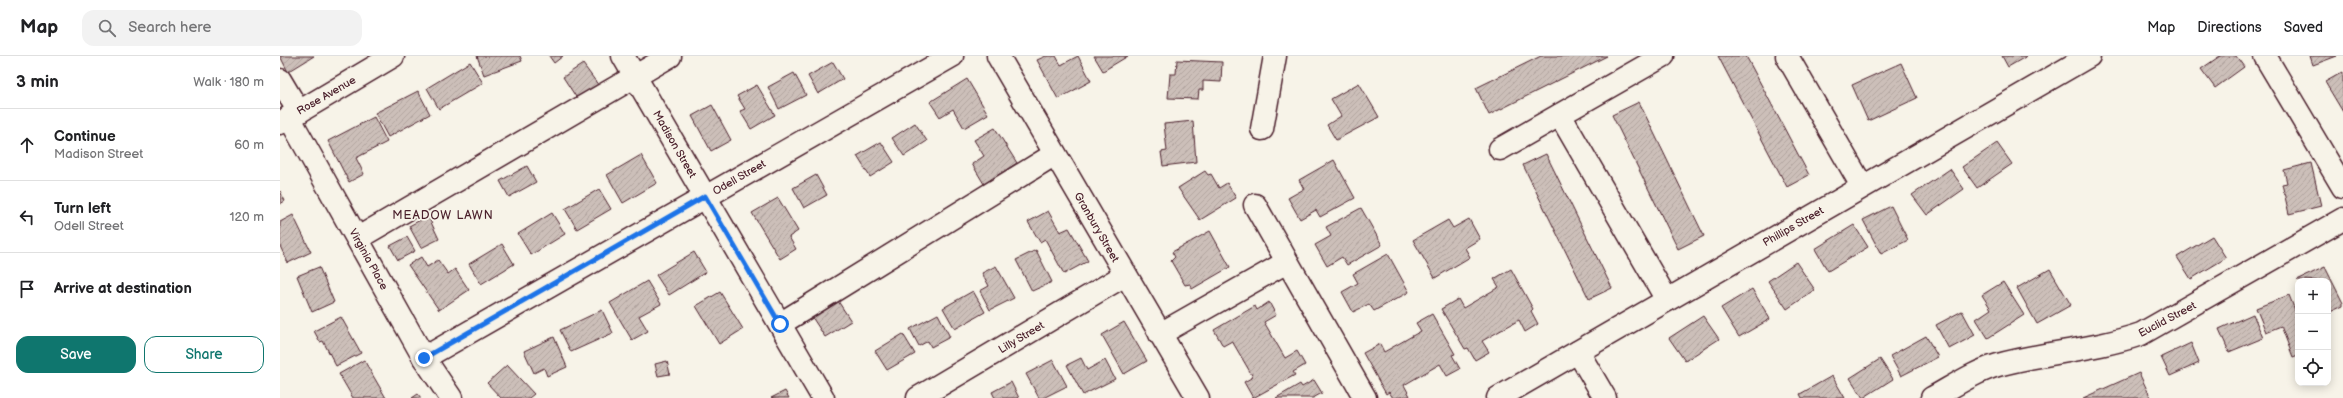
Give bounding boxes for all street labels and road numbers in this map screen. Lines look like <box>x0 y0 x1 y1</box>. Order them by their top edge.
street label: Rose Avenue <box>294 73 358 118</box>
street label: Madison Street <box>650 108 699 181</box>
street label: Odell Street <box>710 157 769 198</box>
street label: Granbury Street <box>1071 190 1122 265</box>
street label: Phillips Street <box>1761 204 1826 249</box>
street label: Virginia Place <box>346 226 391 293</box>
street label: Euclid Street <box>2136 299 2199 340</box>
street label: Lilly Street <box>996 318 1047 356</box>

